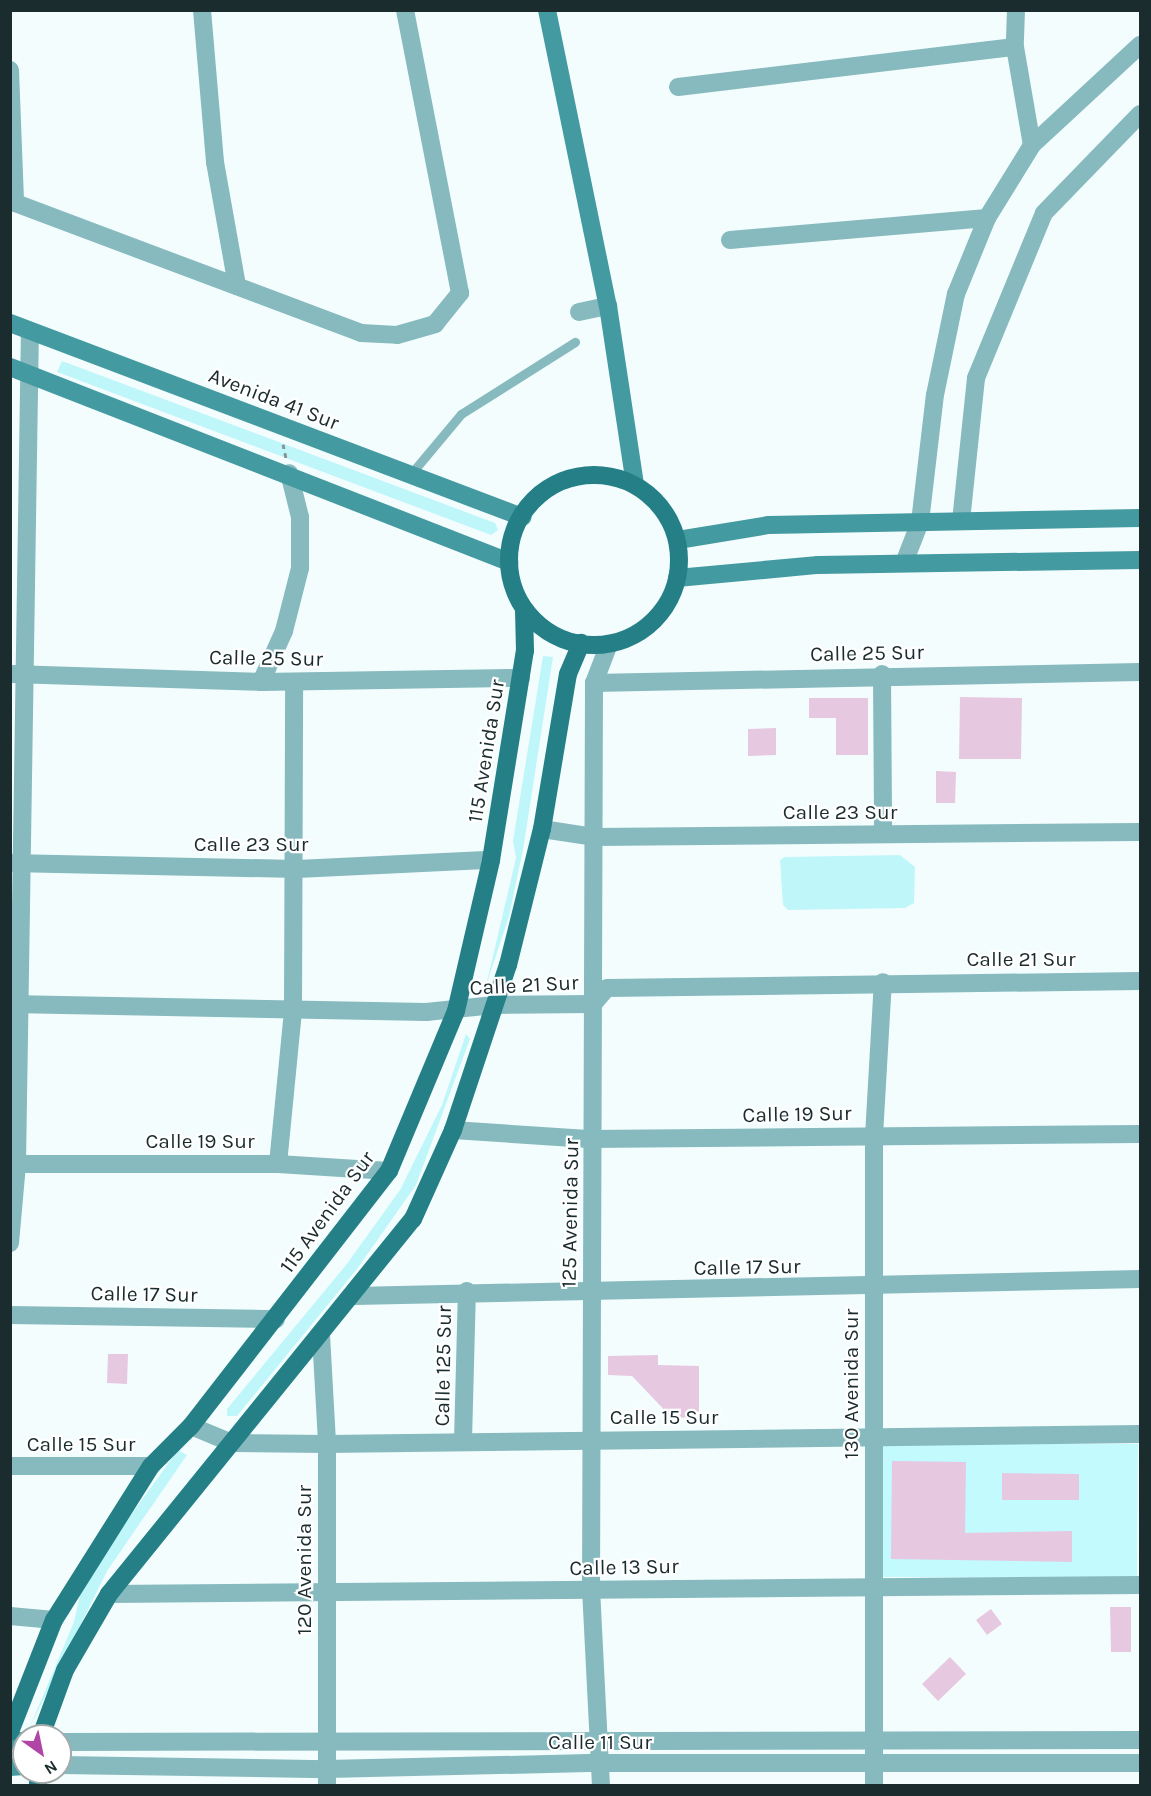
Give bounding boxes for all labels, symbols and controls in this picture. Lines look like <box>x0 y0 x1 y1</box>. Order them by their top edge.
street label: Avenida 41 Sur <box>205 363 343 435</box>
street label: Calle 25 Sur <box>810 639 924 667</box>
street label: Calle 25 Sur <box>209 644 323 672</box>
street label: 115 Avenida Sur <box>462 678 510 824</box>
street label: Calle 23 Sur <box>783 799 897 825</box>
street label: Calle 23 Sur <box>194 831 308 857</box>
street label: Calle 21 Sur <box>966 946 1076 972</box>
street label: Calle 21 Sur <box>469 970 579 1000</box>
street label: Calle 19 Sur <box>742 1100 852 1128</box>
street label: Calle 19 Sur <box>145 1128 255 1154</box>
street label: 125 Avenida Sur <box>556 1138 584 1288</box>
street label: 115 Avenida Sur <box>274 1146 380 1278</box>
street label: Calle 17 Sur <box>693 1253 801 1281</box>
street label: Calle 17 Sur <box>90 1280 198 1308</box>
street label: Calle 125 Sur <box>429 1305 457 1427</box>
street label: 130 Avenida Sur <box>838 1309 864 1459</box>
street label: Calle 15 Sur <box>610 1404 718 1430</box>
street label: Calle 15 Sur <box>27 1431 135 1457</box>
street label: 120 Avenida Sur <box>291 1485 317 1635</box>
street label: Calle 13 Sur <box>569 1553 679 1581</box>
north arrow <box>12 1724 72 1784</box>
street label: Calle 11 Sur <box>548 1729 652 1755</box>
text: N <box>41 1757 61 1779</box>

